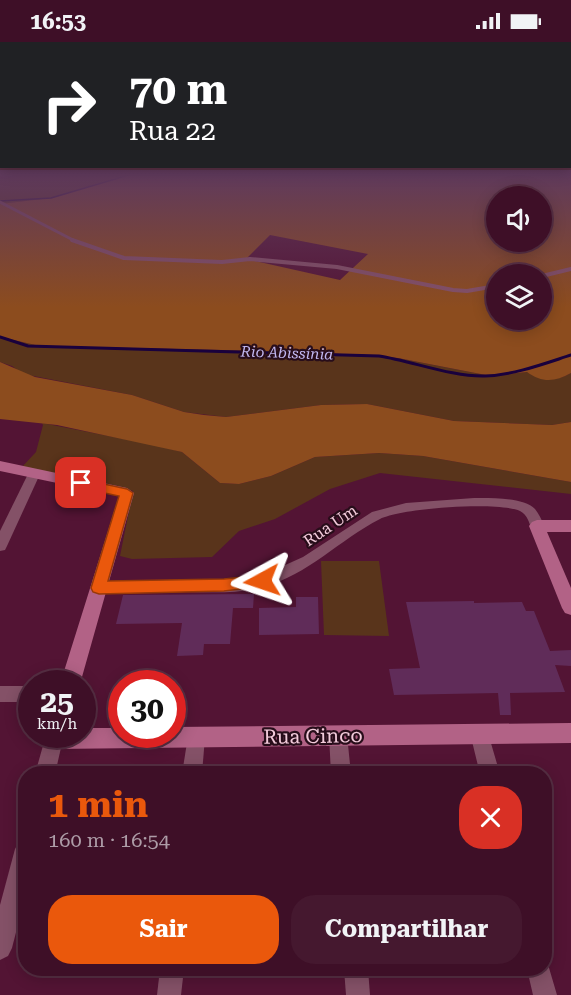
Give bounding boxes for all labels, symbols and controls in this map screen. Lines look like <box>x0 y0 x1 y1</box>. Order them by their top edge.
text: 16:53 <box>30 9 86 34</box>
text: 70 m <box>129 65 227 114</box>
icon: right <box>30 66 108 144</box>
text: Rua 22 <box>129 115 216 147</box>
map controls <box>486 186 552 330</box>
button: sound <box>486 186 552 252</box>
button: layers <box>486 264 552 330</box>
water label: Rio Abissínia <box>239 342 334 364</box>
pin <box>55 457 106 508</box>
icon: arrive <box>64 466 97 499</box>
street label: Rua Um <box>300 500 361 550</box>
position arrow <box>230 549 294 613</box>
speed limit sign: 30 <box>108 670 186 748</box>
text: 25 <box>40 684 74 719</box>
text: km/h <box>37 715 77 733</box>
street label: Rua Cinco <box>263 723 363 749</box>
text: 1 min <box>48 784 148 826</box>
button: close <box>459 786 522 849</box>
text: 160 m · 16:54 <box>48 828 170 852</box>
button: Sair <box>48 895 279 964</box>
button: Compartilhar <box>291 895 522 964</box>

